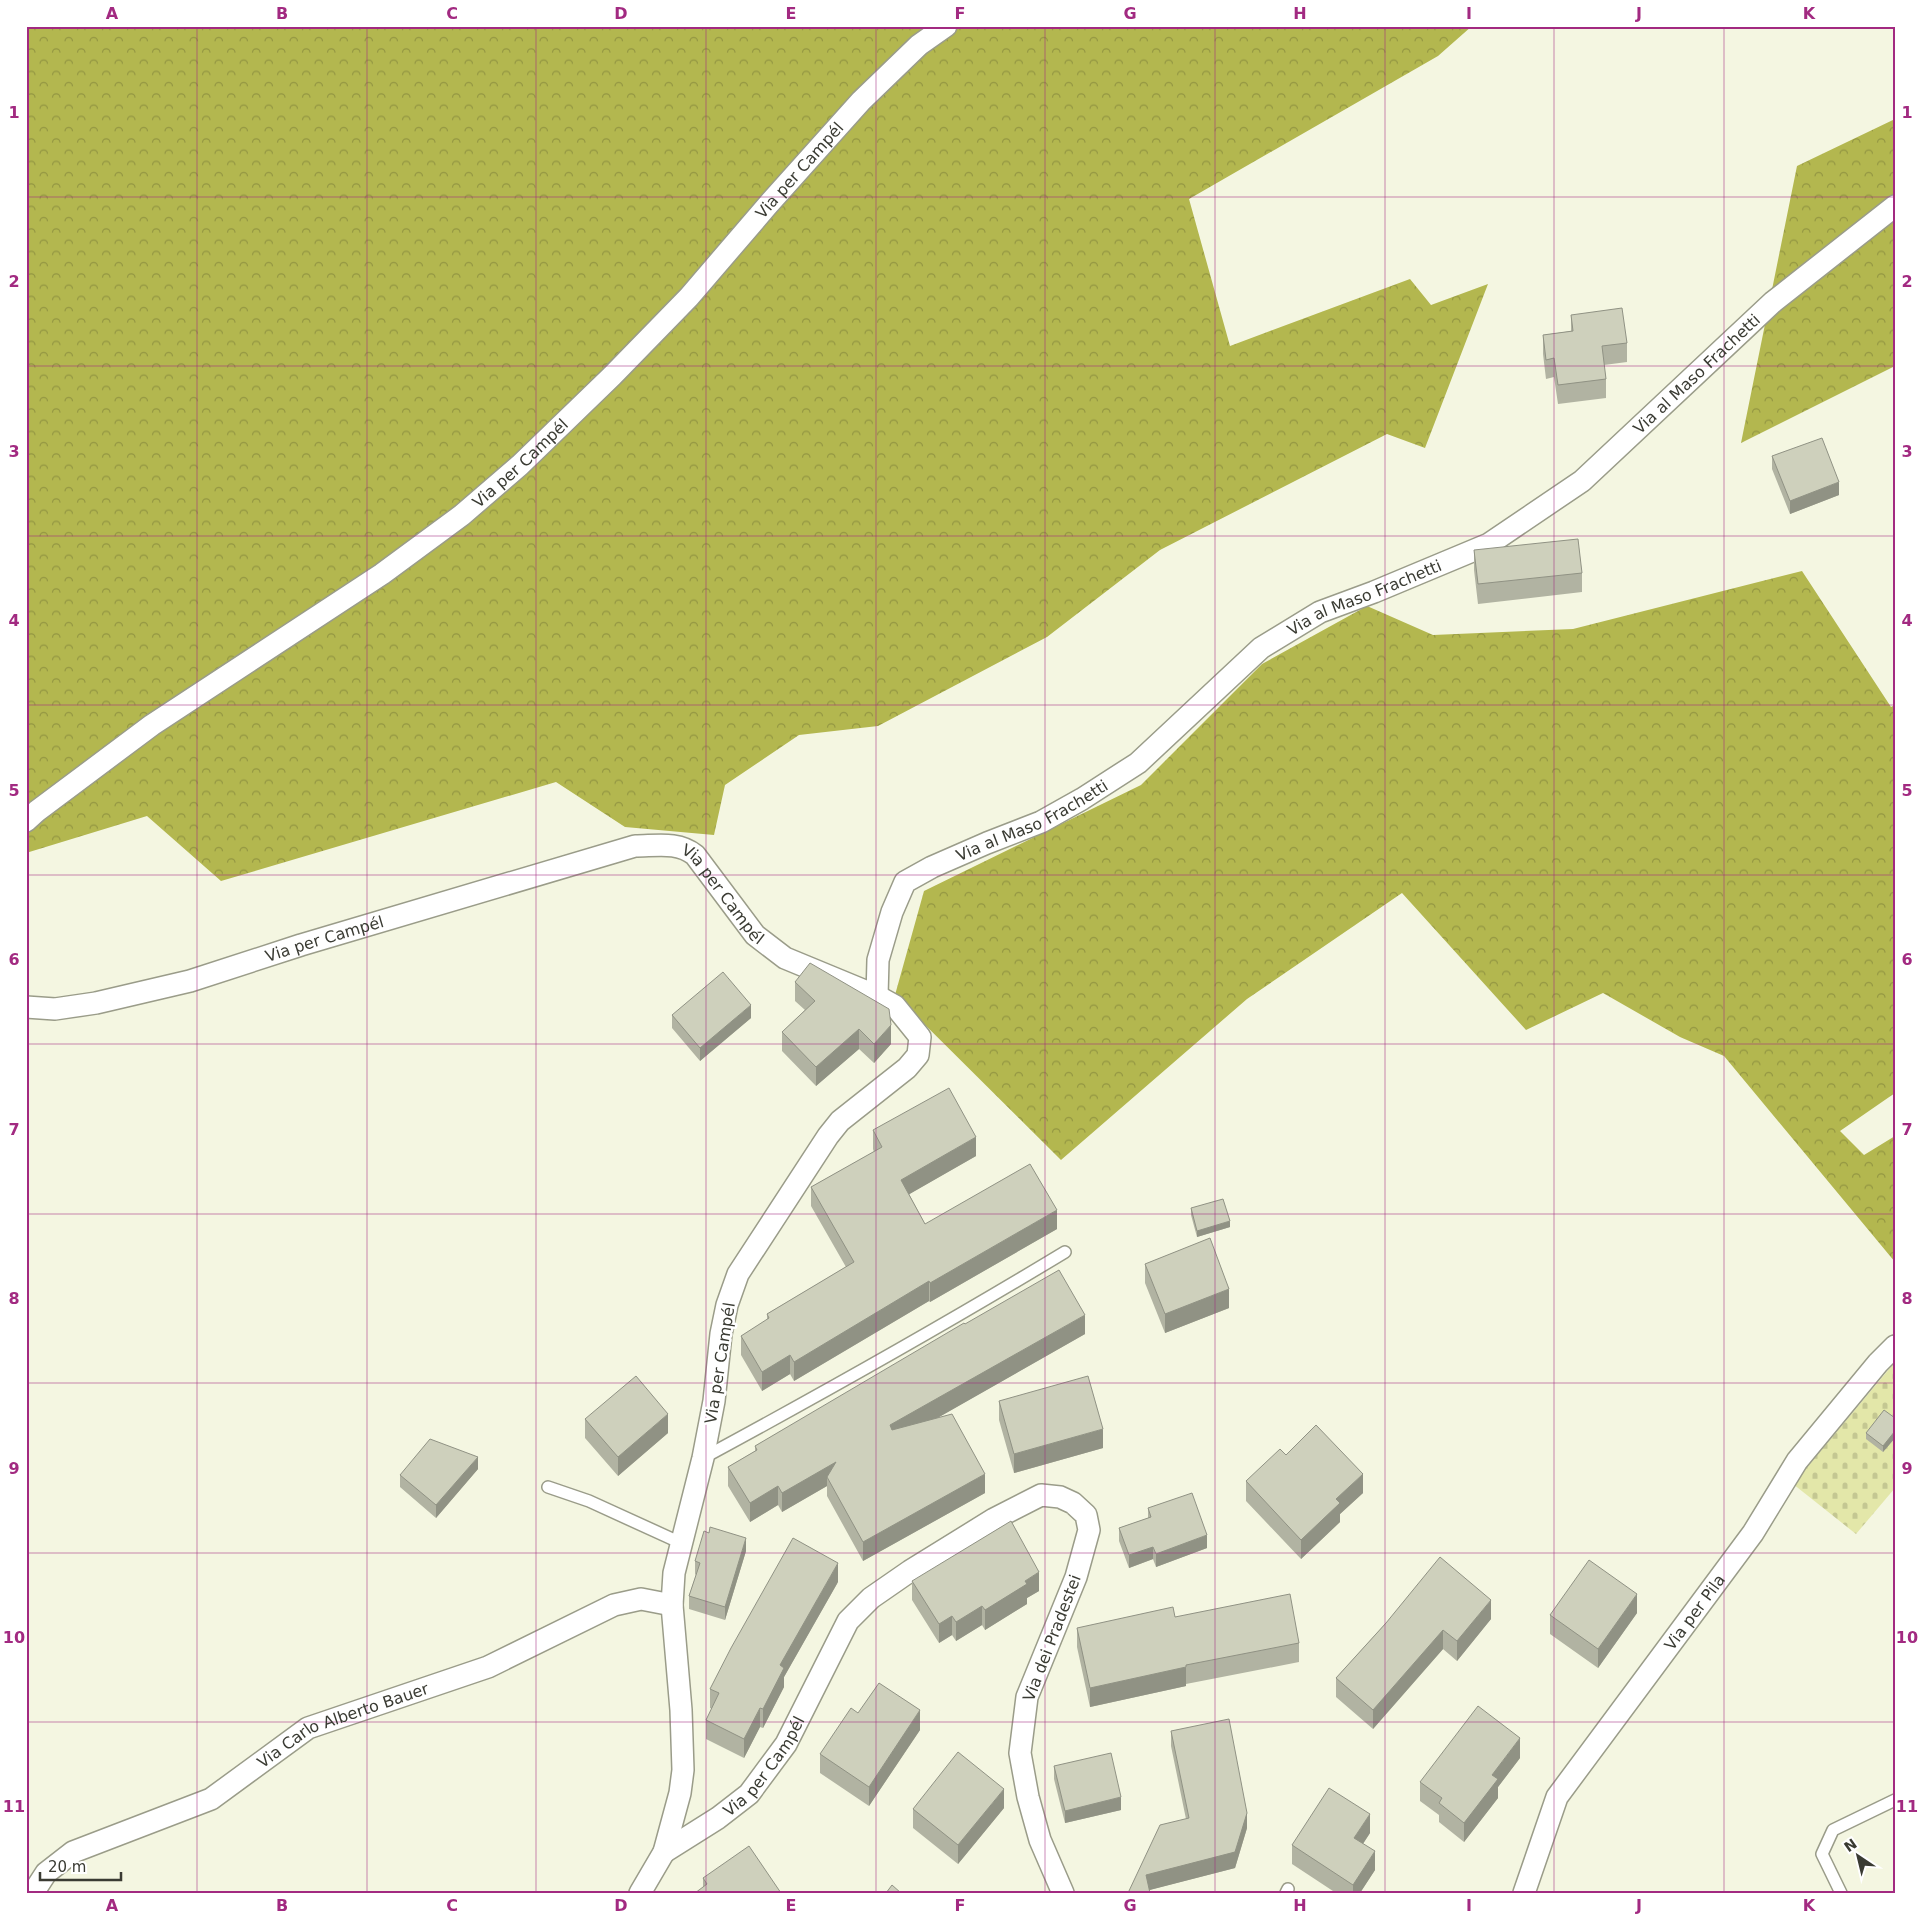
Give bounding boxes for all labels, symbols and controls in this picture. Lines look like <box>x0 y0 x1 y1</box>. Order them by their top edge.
text: A <box>106 4 119 23</box>
text: B <box>276 4 288 23</box>
text: C <box>446 4 458 23</box>
text: D <box>614 4 628 23</box>
text: E <box>786 4 796 23</box>
text: F <box>955 4 965 23</box>
text: G <box>1123 4 1137 23</box>
text: H <box>1293 4 1307 23</box>
text: I <box>1466 4 1472 23</box>
text: J <box>1635 4 1642 23</box>
text: K <box>1803 4 1816 23</box>
text: 1 <box>8 103 20 122</box>
text: 1 <box>1901 103 1913 122</box>
street label: Via per Campél <box>751 118 847 222</box>
text: 2 <box>8 272 20 291</box>
text: 2 <box>1901 272 1913 291</box>
street label: Via al Maso Frachetti <box>1629 310 1764 438</box>
street label: Via per Campél <box>468 415 572 511</box>
text: 3 <box>8 442 20 461</box>
text: 3 <box>1901 442 1913 461</box>
street label: Via al Maso Frachetti <box>1284 556 1444 639</box>
text: 4 <box>8 611 20 630</box>
text: 4 <box>1901 611 1913 630</box>
street label: Via al Maso Frachetti <box>953 776 1111 865</box>
text: 5 <box>8 781 20 800</box>
text: 5 <box>1901 781 1913 800</box>
street label: Via per Campél <box>679 840 768 948</box>
street label: Via per Campél <box>263 912 386 965</box>
text: 6 <box>8 950 20 969</box>
text: 6 <box>1901 950 1913 969</box>
text: 7 <box>8 1120 20 1139</box>
text: 7 <box>1901 1120 1913 1139</box>
text: 8 <box>8 1289 20 1308</box>
text: 8 <box>1901 1289 1913 1308</box>
street label: Via per Campél <box>701 1301 739 1425</box>
text: 9 <box>8 1459 20 1478</box>
text: 9 <box>1901 1459 1913 1478</box>
street label: Via per Pila <box>1660 1570 1729 1654</box>
street label: Via dei Pradestei <box>1019 1572 1085 1704</box>
text: 10 <box>3 1628 25 1647</box>
text: 10 <box>1896 1628 1918 1647</box>
street label: Via Carlo Alberto Bauer <box>253 1678 431 1772</box>
street label: Via per Campél <box>719 1713 808 1820</box>
text: 11 <box>3 1797 25 1816</box>
text: 11 <box>1896 1797 1918 1816</box>
north arrow <box>1834 1832 1884 1882</box>
text: N <box>1841 1835 1860 1855</box>
scale bar <box>40 1849 121 1881</box>
text: 20 m <box>48 1858 86 1876</box>
text: A <box>106 1896 119 1915</box>
text: B <box>276 1896 288 1915</box>
text: C <box>446 1896 458 1915</box>
text: D <box>614 1896 628 1915</box>
text: E <box>786 1896 796 1915</box>
text: F <box>955 1896 965 1915</box>
text: G <box>1123 1896 1137 1915</box>
text: H <box>1293 1896 1307 1915</box>
text: I <box>1466 1896 1472 1915</box>
text: J <box>1635 1896 1642 1915</box>
text: K <box>1803 1896 1816 1915</box>

